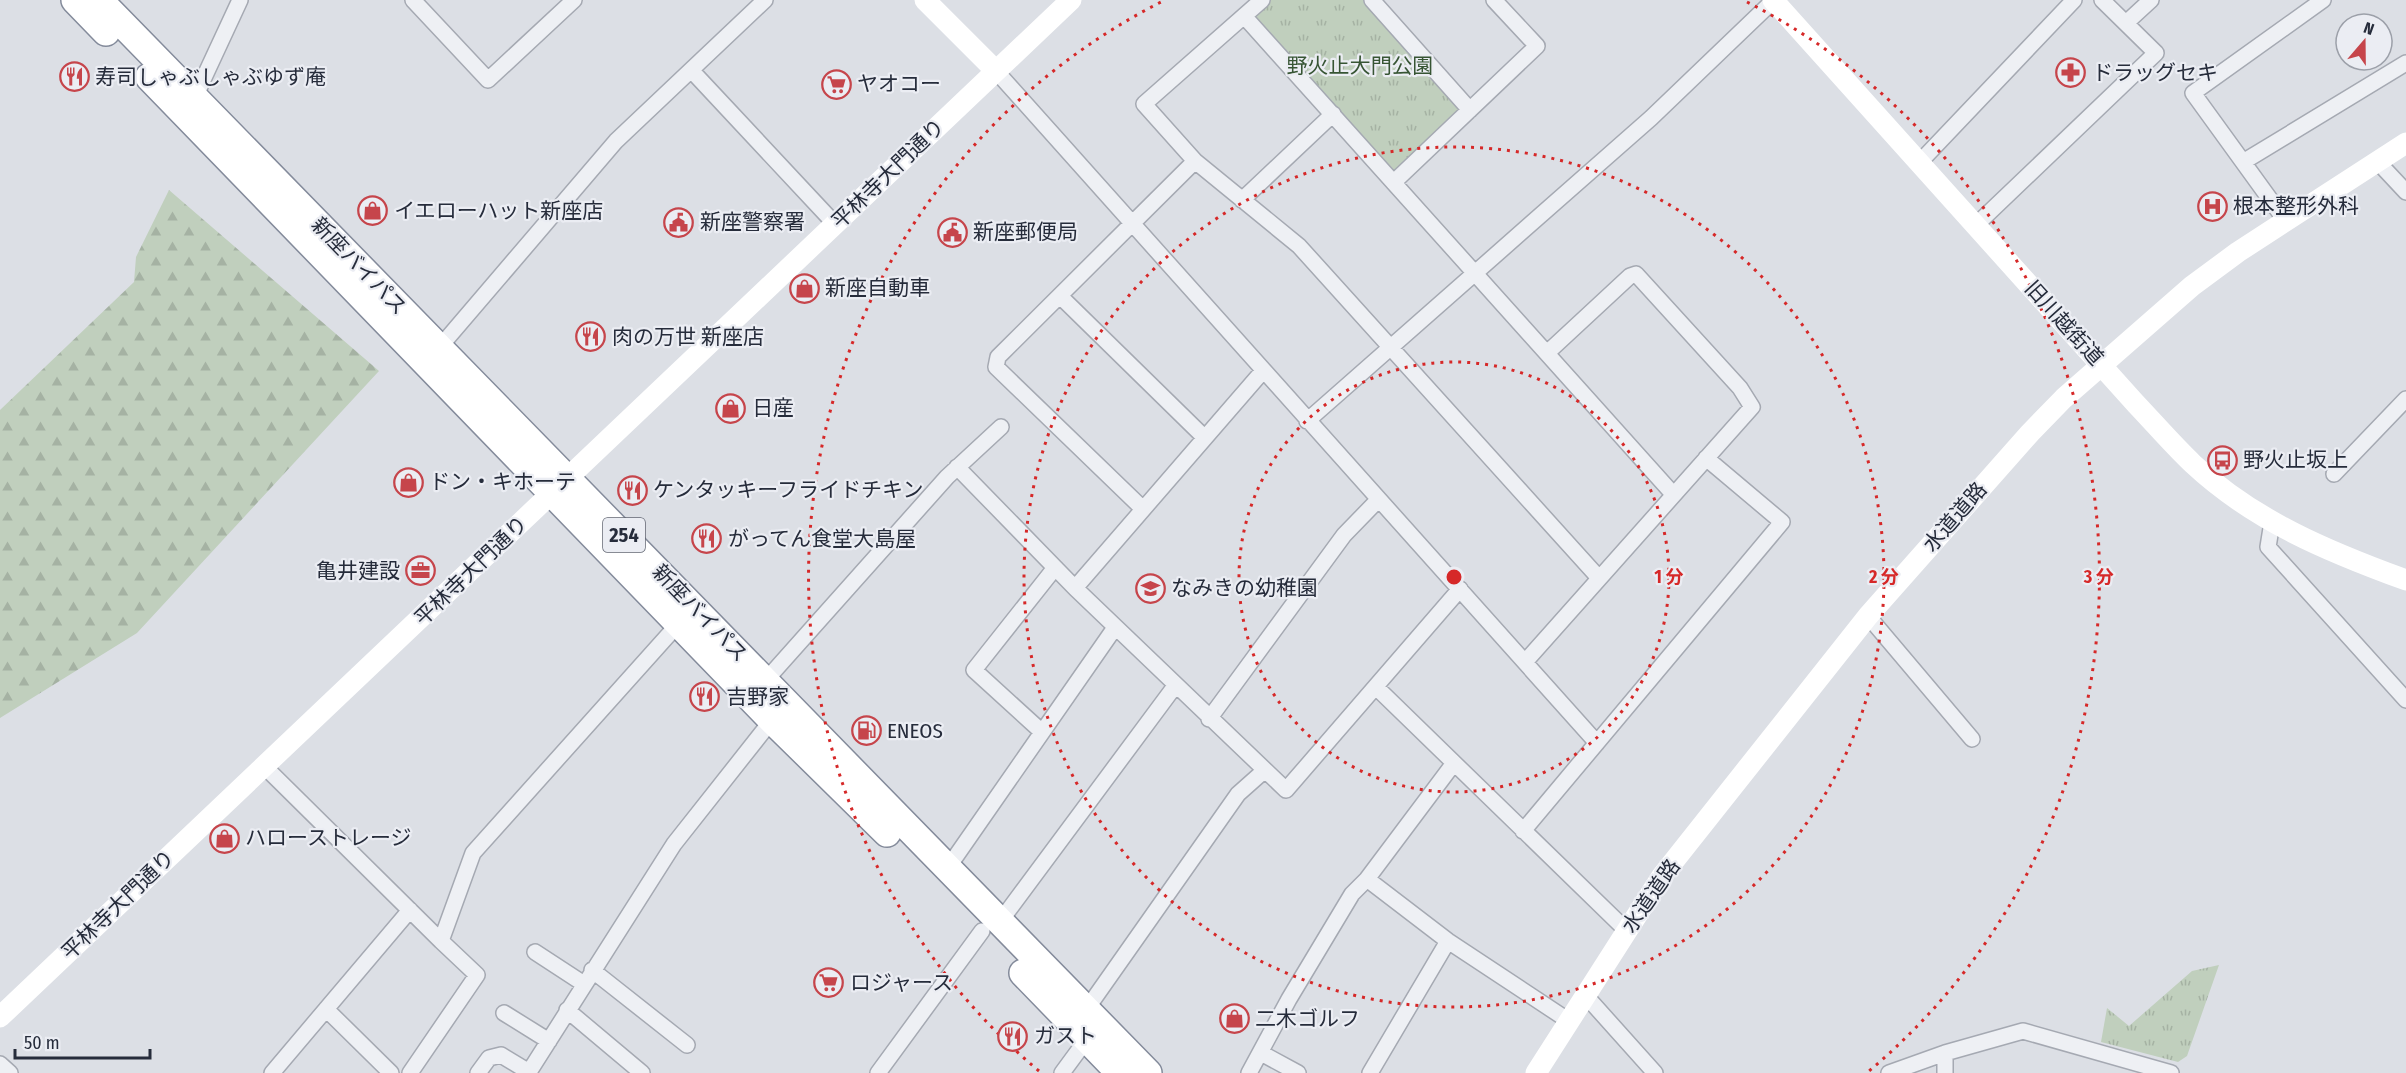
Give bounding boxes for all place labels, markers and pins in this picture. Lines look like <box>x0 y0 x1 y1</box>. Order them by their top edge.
pharmacy icon: ドラッグセキ <box>2055 57 2087 89</box>
place label: ドラッグセキ <box>2092 60 2218 86</box>
restaurant icon: 寿司しゃぶしゃぶゆず庵 <box>58 61 90 93</box>
place label: 寿司しゃぶしゃぶゆず庵 <box>95 64 326 90</box>
supermarket icon: ヤオコー <box>820 68 852 100</box>
place label: ヤオコー <box>857 71 941 97</box>
hospital icon: 根本整形外科 <box>2196 190 2228 222</box>
place label: 根本整形外科 <box>2233 193 2359 219</box>
shop icon: イエローハット新座店 <box>357 195 389 227</box>
place label: イエローハット新座店 <box>394 198 603 224</box>
public building icon: 新座警察署 <box>663 206 695 238</box>
place label: 新座警察署 <box>700 209 805 235</box>
public building icon: 新座郵便局 <box>936 216 968 248</box>
place label: 新座郵便局 <box>973 219 1078 245</box>
shop icon: 新座自動車 <box>788 272 820 304</box>
place label: 新座自動車 <box>825 275 930 301</box>
restaurant icon: 肉の万世 新座店 <box>575 321 607 353</box>
place label: 肉の万世 新座店 <box>612 324 764 350</box>
shop icon: 日産 <box>715 392 747 424</box>
place label: 日産 <box>752 395 794 421</box>
bus stop icon: 野火止坂上 <box>2206 444 2238 476</box>
place label: 野火止坂上 <box>2243 447 2348 473</box>
shop icon: ドン・キホーテ <box>392 466 424 498</box>
place label: ドン・キホーテ <box>429 469 576 495</box>
restaurant icon: ケンタッキーフライドチキン <box>616 474 648 506</box>
place label: ケンタッキーフライドチキン <box>653 477 923 503</box>
restaurant icon: がってん食堂大島屋 <box>691 523 723 555</box>
place label: がってん食堂大島屋 <box>728 526 916 552</box>
office icon: 亀井建設 <box>405 555 437 587</box>
place label: 亀井建設 <box>316 558 400 584</box>
centre of rings <box>1444 567 1464 587</box>
school or university icon: なみきの幼稚園 <box>1134 572 1166 604</box>
place label: なみきの幼稚園 <box>1171 575 1318 601</box>
restaurant icon: 吉野家 <box>689 681 721 713</box>
place label: 吉野家 <box>726 684 789 710</box>
fuel station icon: ENEOS <box>850 715 882 747</box>
place label: ENEOS <box>887 718 943 744</box>
shop icon: ハローストレージ <box>208 822 240 854</box>
place label: ハローストレージ <box>245 825 412 851</box>
supermarket icon: ロジャース <box>813 967 845 999</box>
place label: ロジャース <box>850 970 953 996</box>
shop icon: 二木ゴルフ <box>1218 1003 1250 1035</box>
place label: 二木ゴルフ <box>1255 1006 1360 1032</box>
restaurant icon: ガスト <box>997 1020 1029 1052</box>
place label: ガスト <box>1034 1023 1097 1049</box>

